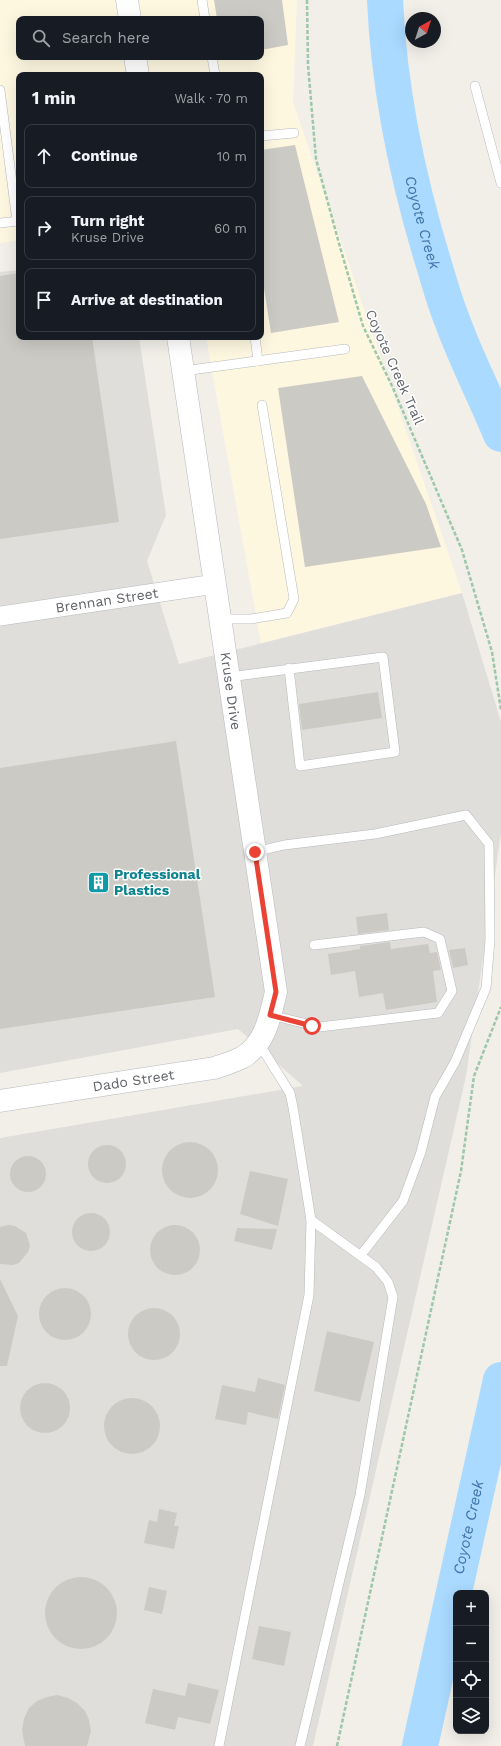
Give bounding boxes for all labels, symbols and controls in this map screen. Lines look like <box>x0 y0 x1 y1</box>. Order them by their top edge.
north arrow <box>405 12 441 48</box>
search box <box>16 16 264 60</box>
icon: search <box>30 27 52 49</box>
text: Search here <box>62 29 150 47</box>
text: 1 min <box>32 88 76 108</box>
text: Walk · 70 m <box>174 91 248 106</box>
icon: ahead <box>33 145 55 167</box>
text: Continue <box>71 147 138 165</box>
text: 10 m <box>217 149 247 164</box>
water label: Coyote Creek <box>401 174 444 272</box>
text: Turn right <box>71 212 144 230</box>
icon: right <box>33 217 55 239</box>
text: 60 m <box>214 221 247 236</box>
text: Kruse Drive <box>71 230 144 245</box>
icon: arrive <box>33 289 55 311</box>
text: Arrive at destination <box>71 291 223 309</box>
street label: Coyote Creek Trail <box>362 307 428 428</box>
street label: Brennan Street <box>54 585 159 616</box>
street label: Kruse Drive <box>218 651 244 731</box>
route end <box>246 843 264 861</box>
place label: Professional Plastics <box>114 866 201 898</box>
building icon: Professional Plastics <box>86 869 112 895</box>
route start <box>303 1017 321 1035</box>
street label: Dado Street <box>92 1066 175 1095</box>
water label: Coyote Creek <box>449 1478 488 1576</box>
map controls <box>453 1590 489 1734</box>
button: + <box>453 1590 489 1626</box>
button: − <box>453 1626 489 1662</box>
button: locate <box>453 1662 489 1698</box>
button: layers <box>453 1698 489 1734</box>

